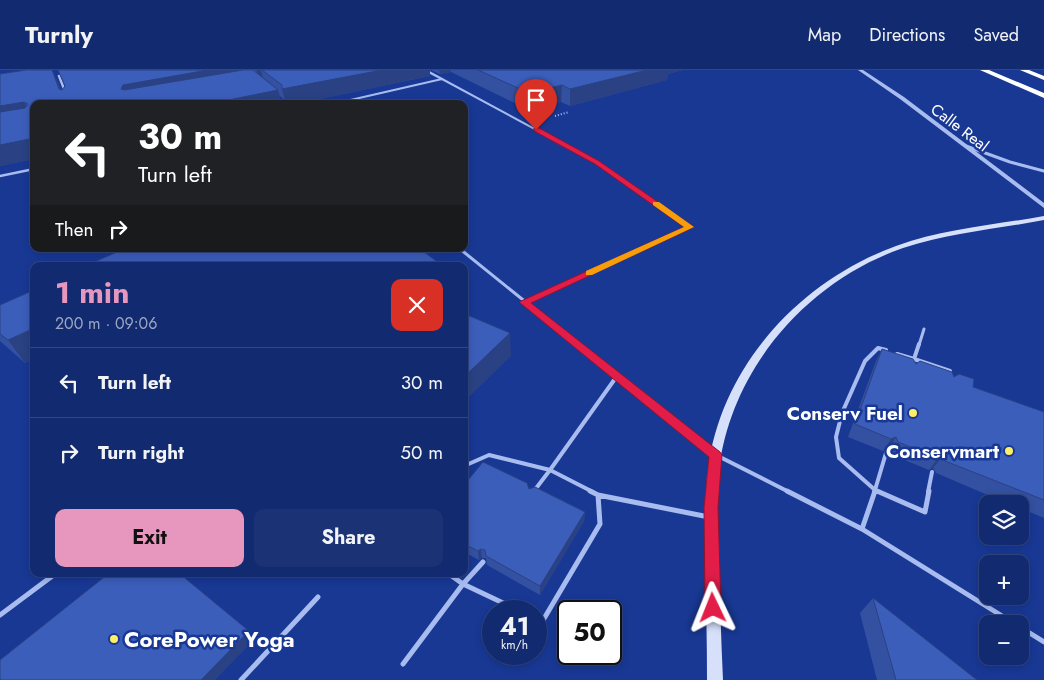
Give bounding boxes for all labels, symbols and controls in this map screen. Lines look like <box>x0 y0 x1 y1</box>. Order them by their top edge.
text: Turnly <box>25 17 93 52</box>
text: Map <box>808 22 841 48</box>
text: Directions <box>869 22 945 48</box>
text: Saved <box>973 22 1019 48</box>
pin <box>515 79 557 130</box>
icon: arrive <box>522 86 550 114</box>
street label: Calle Real <box>926 98 994 157</box>
text: 30 m <box>138 112 222 162</box>
icon: left <box>55 120 120 185</box>
text: Turn left <box>138 158 212 190</box>
icon: right <box>104 215 132 243</box>
text: Then <box>55 216 94 243</box>
text: 1 min <box>55 271 129 314</box>
button: close <box>391 279 443 331</box>
text: 200 m · 09:06 <box>55 312 157 335</box>
icon: left <box>55 369 83 397</box>
text: Turn left <box>98 369 171 396</box>
text: 30 m <box>401 369 443 396</box>
place label: Conserv Fuel <box>787 400 903 427</box>
marker: Conserv Fuel <box>907 407 919 419</box>
place label: Conservmart <box>886 438 999 465</box>
icon: right <box>55 439 83 467</box>
text: Turn right <box>98 439 184 466</box>
text: 50 m <box>400 439 443 466</box>
marker: Conservmart <box>1003 445 1015 457</box>
map controls <box>979 495 1029 665</box>
button: layers <box>979 495 1029 545</box>
button: Exit <box>55 509 244 567</box>
button: Share <box>254 509 443 567</box>
button: + <box>979 555 1029 605</box>
position arrow <box>686 581 738 633</box>
speed limit sign: 50 <box>557 600 622 665</box>
text: 41 <box>499 608 530 644</box>
button: − <box>979 615 1029 665</box>
place label: CorePower Yoga <box>124 623 295 655</box>
marker: CorePower Yoga <box>108 633 120 645</box>
text: km/h <box>501 636 528 654</box>

